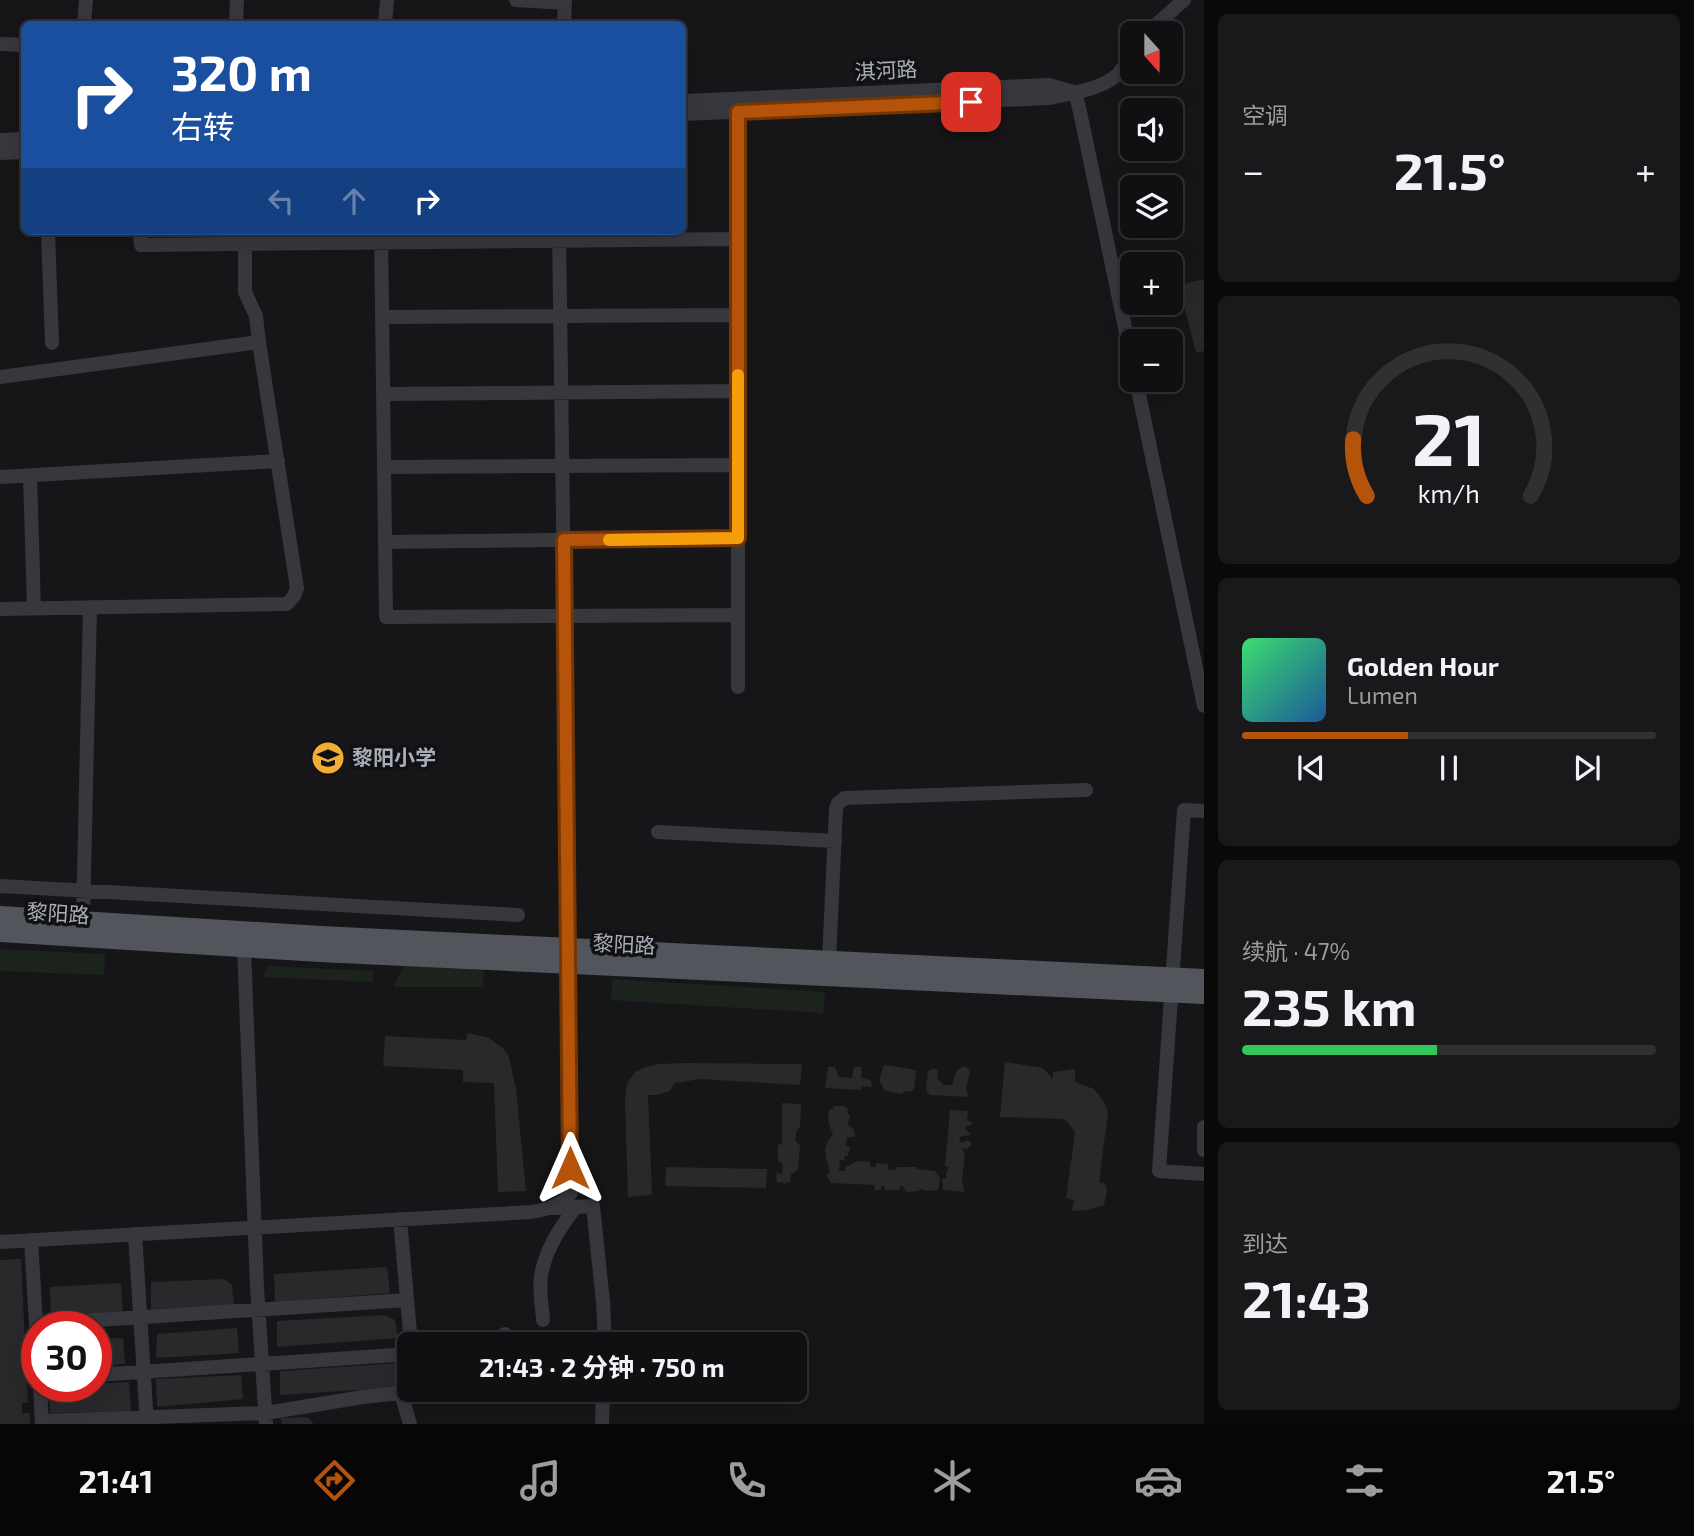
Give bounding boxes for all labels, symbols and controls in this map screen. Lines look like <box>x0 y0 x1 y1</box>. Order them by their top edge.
north arrow <box>1120 21 1183 84</box>
map controls <box>1120 21 1183 392</box>
text: 320 m <box>171 42 312 101</box>
icon: right <box>56 49 147 140</box>
street label: 淇河路 <box>854 55 918 84</box>
pin <box>941 72 1001 132</box>
icon: arrive <box>952 83 990 121</box>
button: sound <box>1120 98 1183 161</box>
text: 空调 <box>1242 101 1288 129</box>
text: 右转 <box>171 107 235 145</box>
text: 21.5° <box>1394 138 1506 200</box>
text: − <box>1242 147 1264 193</box>
text: + <box>1635 147 1656 193</box>
button: layers <box>1120 175 1183 238</box>
icon: left <box>262 182 300 220</box>
icon: ahead <box>335 182 373 220</box>
icon: right <box>408 182 446 220</box>
button: + <box>1120 252 1183 315</box>
button: − <box>1120 329 1183 392</box>
text: 21 <box>1412 393 1486 481</box>
text: km/h <box>1418 478 1480 508</box>
text: Golden Hour <box>1347 650 1499 681</box>
text: Lumen <box>1347 681 1418 709</box>
school or university icon: 黎阳小学 <box>309 739 347 777</box>
place label: 黎阳小学 <box>352 744 436 769</box>
icon: previous <box>1292 749 1330 787</box>
icon: pause <box>1430 749 1468 787</box>
icon: next <box>1568 749 1606 787</box>
street label: 黎阳路 <box>26 898 90 927</box>
street label: 黎阳路 <box>592 929 656 958</box>
text: 续航 · 47% <box>1242 937 1350 965</box>
text: 235 km <box>1242 974 1417 1036</box>
position arrow <box>533 1131 607 1205</box>
text: 到达 <box>1242 1229 1288 1257</box>
text: 21:43 <box>1242 1266 1371 1328</box>
speed limit sign: 30 <box>21 1311 112 1402</box>
text: 21:43 · 2 分钟 · 750 m <box>479 1351 725 1382</box>
icon: directions <box>310 1456 359 1505</box>
icon: music <box>516 1456 565 1505</box>
icon: phone <box>722 1456 771 1505</box>
icon: climate <box>928 1456 977 1505</box>
icon: car <box>1134 1456 1183 1505</box>
icon: filters <box>1340 1456 1389 1505</box>
text: 21:41 <box>79 1461 153 1499</box>
text: 21.5° <box>1546 1461 1615 1499</box>

